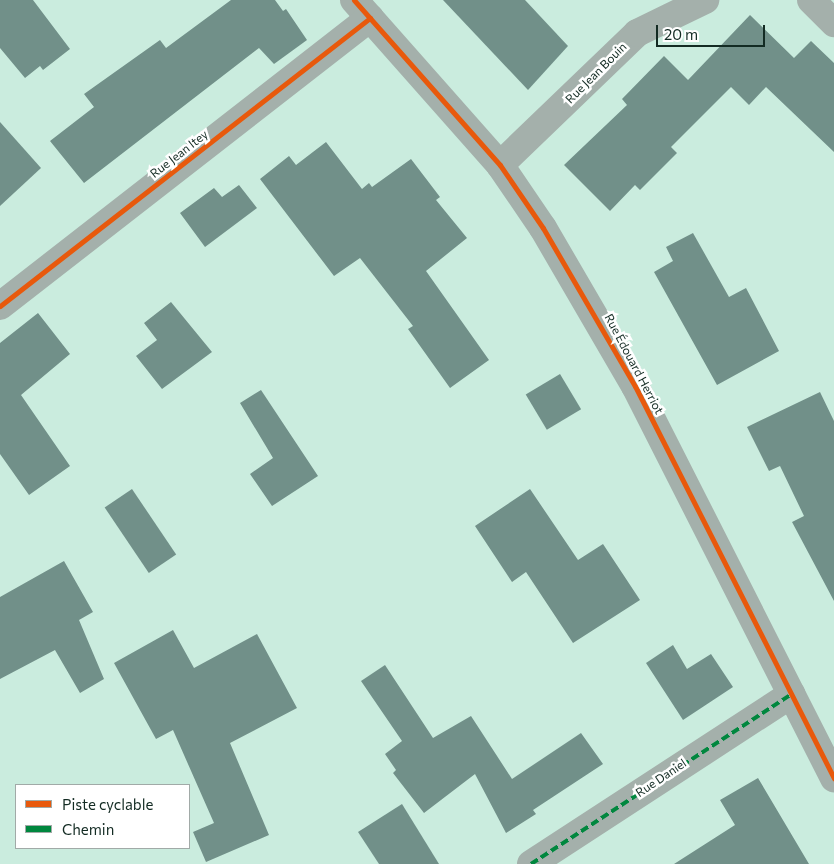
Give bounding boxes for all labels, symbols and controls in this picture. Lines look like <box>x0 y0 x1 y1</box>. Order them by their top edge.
scale bar <box>659 15 768 47</box>
text: 20 m <box>664 25 698 43</box>
street label: Rue Jean Bouin <box>563 40 629 106</box>
street label: Rue Jean Itey <box>147 127 211 181</box>
street label: Rue Édouard Herriot <box>602 311 666 417</box>
street label: Rue Daniel <box>633 756 689 800</box>
legend <box>15 784 190 849</box>
text: Piste cyclable <box>62 795 153 813</box>
text: Chemin <box>62 820 114 838</box>

